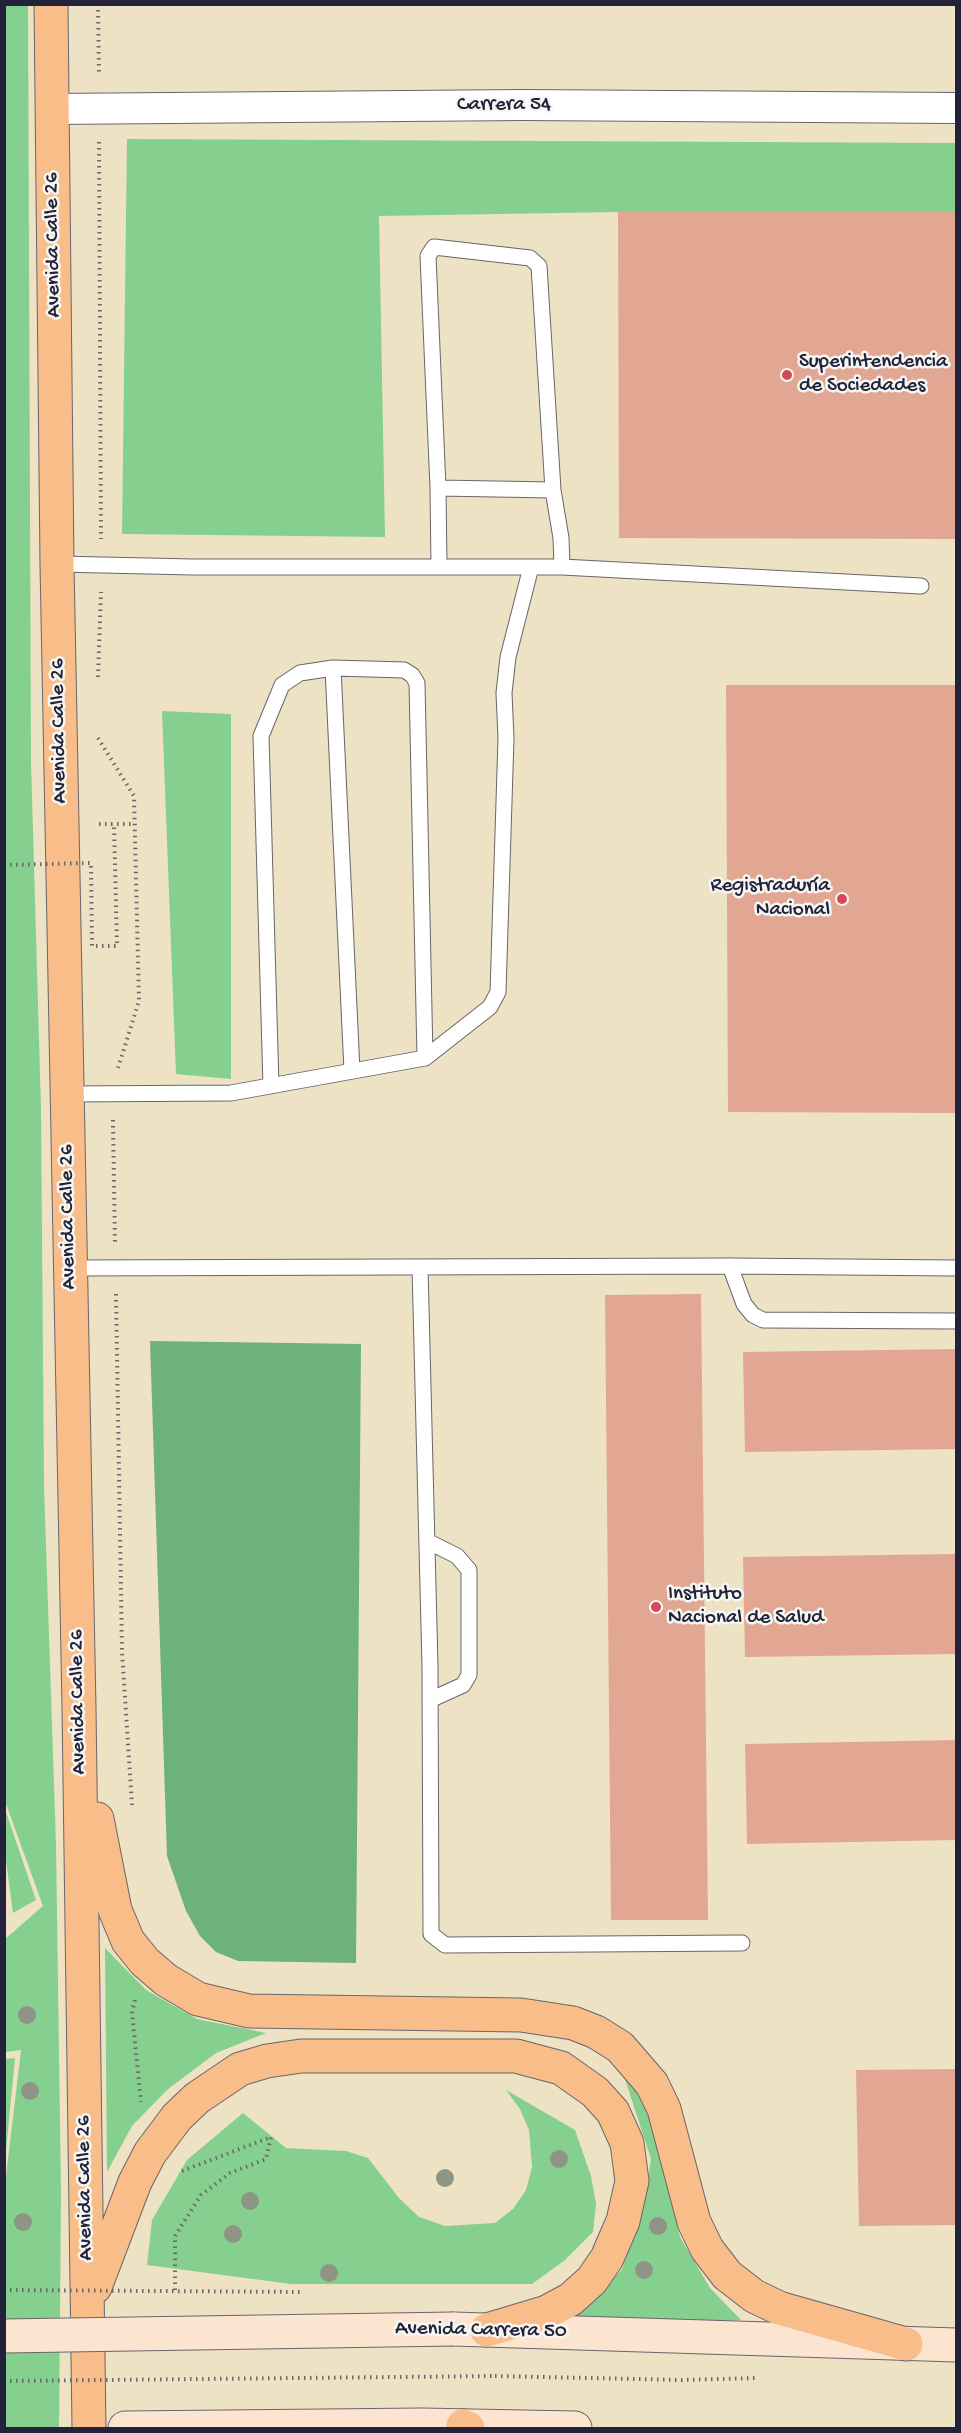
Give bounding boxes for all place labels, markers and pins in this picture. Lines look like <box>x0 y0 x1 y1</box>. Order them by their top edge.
place label: Superintendencia de Sociedades <box>799 350 948 400</box>
marker: Superintendencia de Sociedades <box>780 368 794 382</box>
place label: Registraduría Nacional <box>710 874 830 924</box>
marker: Registraduría Nacional <box>835 892 849 906</box>
place label: Instituto Nacional de Salud <box>668 1582 823 1632</box>
marker: Instituto Nacional de Salud <box>649 1600 663 1614</box>

